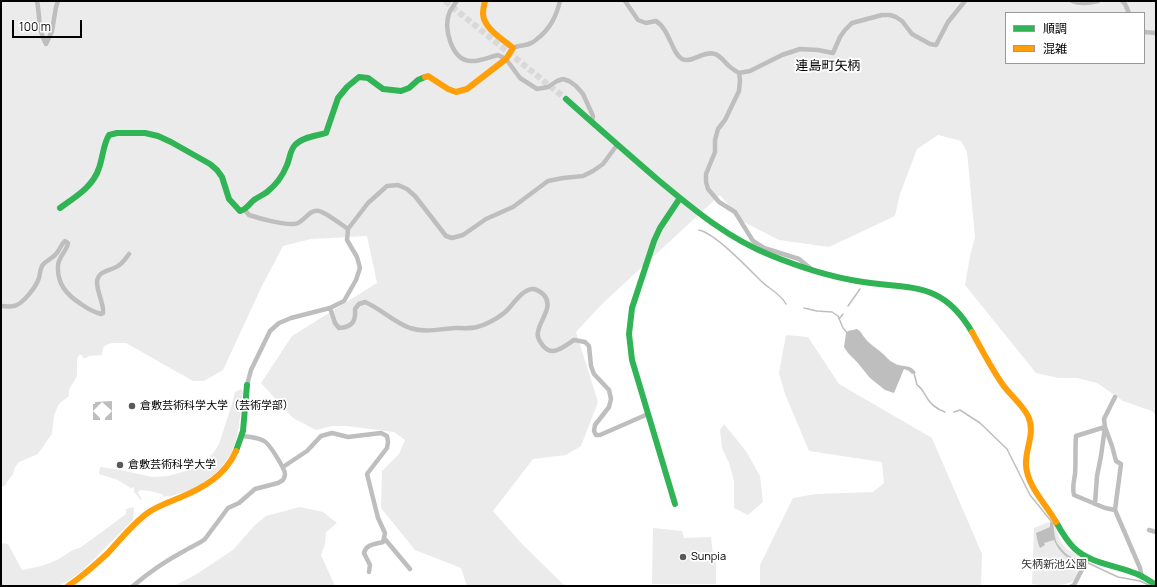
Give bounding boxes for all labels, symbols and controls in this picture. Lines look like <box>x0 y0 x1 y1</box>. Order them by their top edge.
scale bar <box>14 12 84 38</box>
legend <box>1005 12 1145 64</box>
text: 100 m <box>19 18 51 35</box>
text: 順調 <box>1043 20 1067 37</box>
text: 混雑 <box>1043 40 1067 57</box>
district label: 連島町矢柄 <box>796 58 860 74</box>
place label: 倉敷芸術科学大学（芸術学部） <box>140 399 294 413</box>
marker: 倉敷芸術科学大学（芸術学部） <box>127 401 137 411</box>
place label: 倉敷芸術科学大学 <box>128 458 216 472</box>
marker: 倉敷芸術科学大学 <box>115 460 125 470</box>
place label: Sunpia <box>691 550 726 564</box>
marker: Sunpia <box>678 552 688 562</box>
park label: 矢柄新池公園 <box>1021 558 1087 572</box>

